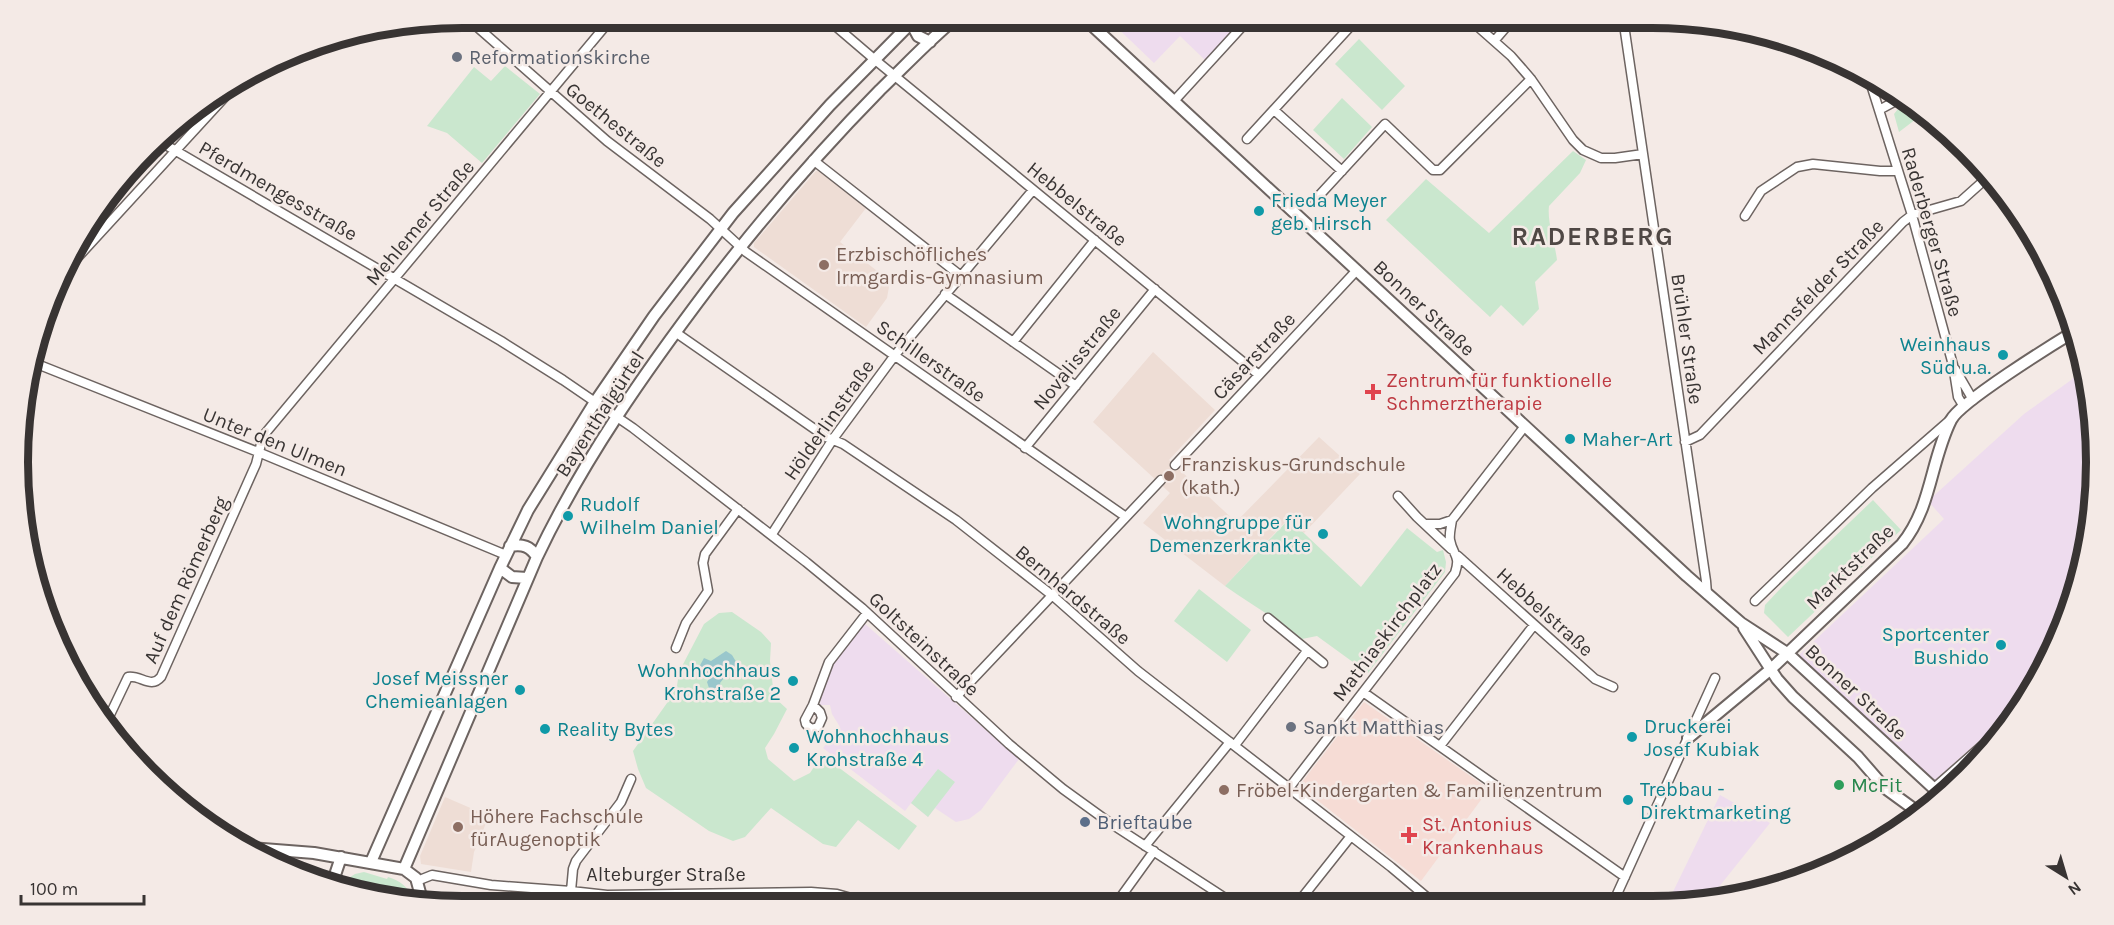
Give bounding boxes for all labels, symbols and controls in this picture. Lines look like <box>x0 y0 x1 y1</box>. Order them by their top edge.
place label: Reformationskirche <box>469 46 650 69</box>
marker: Reformationskirche <box>450 50 464 64</box>
street label: Goethestraße <box>561 77 671 173</box>
street label: Pferdmengesstraße <box>195 136 361 246</box>
street label: Raderberger Straße <box>1897 144 1967 320</box>
street label: Mehlemer Straße <box>361 156 479 290</box>
street label: Hebbelstraße <box>1022 157 1132 251</box>
place label: Frieda Meyer geb. Hirsch <box>1271 189 1387 235</box>
marker: Frieda Meyer geb. Hirsch <box>1252 204 1266 218</box>
street label: Mannsfelder Straße <box>1747 215 1889 359</box>
district label: RADERBERG <box>1512 221 1674 252</box>
place label: Erzbischöfliches Irmgardis-Gymnasium <box>836 243 1044 289</box>
street label: Bonner Straße <box>1369 255 1479 361</box>
marker: Erzbischöfliches Irmgardis-Gymnasium <box>817 258 831 272</box>
street label: Brühler Straße <box>1666 272 1708 406</box>
street label: Novalisstraße <box>1028 302 1126 414</box>
street label: Cäsarstraße <box>1208 308 1300 404</box>
street label: Schillerstraße <box>872 315 990 407</box>
place label: Weinhaus Süd u.a. <box>1900 333 1991 379</box>
street label: Bayenthalgürtel <box>551 347 649 481</box>
marker: Weinhaus Süd u.a. <box>1996 348 2010 362</box>
street label: Hölderlinstraße <box>779 355 879 485</box>
place label: Zentrum für funktionelle Schmerztherapie <box>1386 369 1612 415</box>
marker: Zentrum für funktionelle Schmerztherapie <box>1364 383 1382 401</box>
street label: Unter den Ulmen <box>200 403 350 481</box>
place label: Maher-Art <box>1582 428 1673 451</box>
marker: Maher-Art <box>1563 432 1577 446</box>
place label: Franziskus-Grundschule (kath.) <box>1181 453 1406 499</box>
marker: Franziskus-Grundschule (kath.) <box>1162 469 1176 483</box>
street label: Auf dem Römerberg <box>139 493 233 667</box>
place label: Rudolf Wilhelm Daniel <box>580 493 719 539</box>
marker: Rudolf Wilhelm Daniel <box>561 509 575 523</box>
place label: Wohngruppe für Demenzerkrankte <box>1149 511 1312 557</box>
street label: Marktstraße <box>1801 520 1899 614</box>
marker: Wohngruppe für Demenzerkrankte <box>1316 527 1330 541</box>
street label: Bernhardstraße <box>1011 540 1135 650</box>
street label: Mathiaskirchplatz <box>1328 558 1446 706</box>
street label: Hebbelstraße <box>1492 563 1598 661</box>
street label: Goltsteinstraße <box>864 587 984 701</box>
place label: Sportcenter Bushido <box>1882 623 1990 669</box>
marker: Sportcenter Bushido <box>1994 638 2008 652</box>
street label: Bonner Straße <box>1801 639 1911 745</box>
place label: Wohnhochhaus Krohstraße 2 <box>638 659 781 705</box>
place label: Josef Meissner Chemieanlagen <box>365 667 509 713</box>
marker: Wohnhochhaus Krohstraße 2 <box>786 674 800 688</box>
marker: Josef Meissner Chemieanlagen <box>513 683 527 697</box>
place label: Druckerei Josef Kubiak <box>1644 715 1760 761</box>
place label: Sankt Matthias <box>1303 716 1444 739</box>
place label: Reality Bytes <box>557 718 674 741</box>
marker: Sankt Matthias <box>1284 720 1298 734</box>
marker: Reality Bytes <box>538 722 552 736</box>
place label: Wohnhochhaus Krohstraße 4 <box>806 725 949 771</box>
marker: Druckerei Josef Kubiak <box>1625 730 1639 744</box>
marker: Wohnhochhaus Krohstraße 4 <box>787 741 801 755</box>
place label: McFit <box>1851 774 1903 797</box>
place label: Trebbau - Direktmarketing <box>1640 778 1791 824</box>
marker: McFit <box>1832 778 1846 792</box>
place label: Fröbel-Kindergarten & Familienzentrum <box>1236 779 1603 802</box>
marker: Fröbel-Kindergarten & Familienzentrum <box>1217 783 1231 797</box>
marker: Trebbau - Direktmarketing <box>1621 793 1635 807</box>
place label: Höhere Fachschule fürAugenoptik <box>470 805 643 851</box>
place label: Brieftaube <box>1097 811 1193 834</box>
place label: St. Antonius Krankenhaus <box>1422 813 1544 859</box>
marker: Brieftaube <box>1078 815 1092 829</box>
marker: Höhere Fachschule fürAugenoptik <box>451 820 465 834</box>
marker: St. Antonius Krankenhaus <box>1400 826 1418 844</box>
north arrow <box>2036 847 2096 907</box>
street label: Alteburger Straße <box>586 863 746 886</box>
scale bar <box>21 868 144 906</box>
text: 100 m <box>30 878 78 900</box>
text: N <box>2064 878 2085 900</box>

